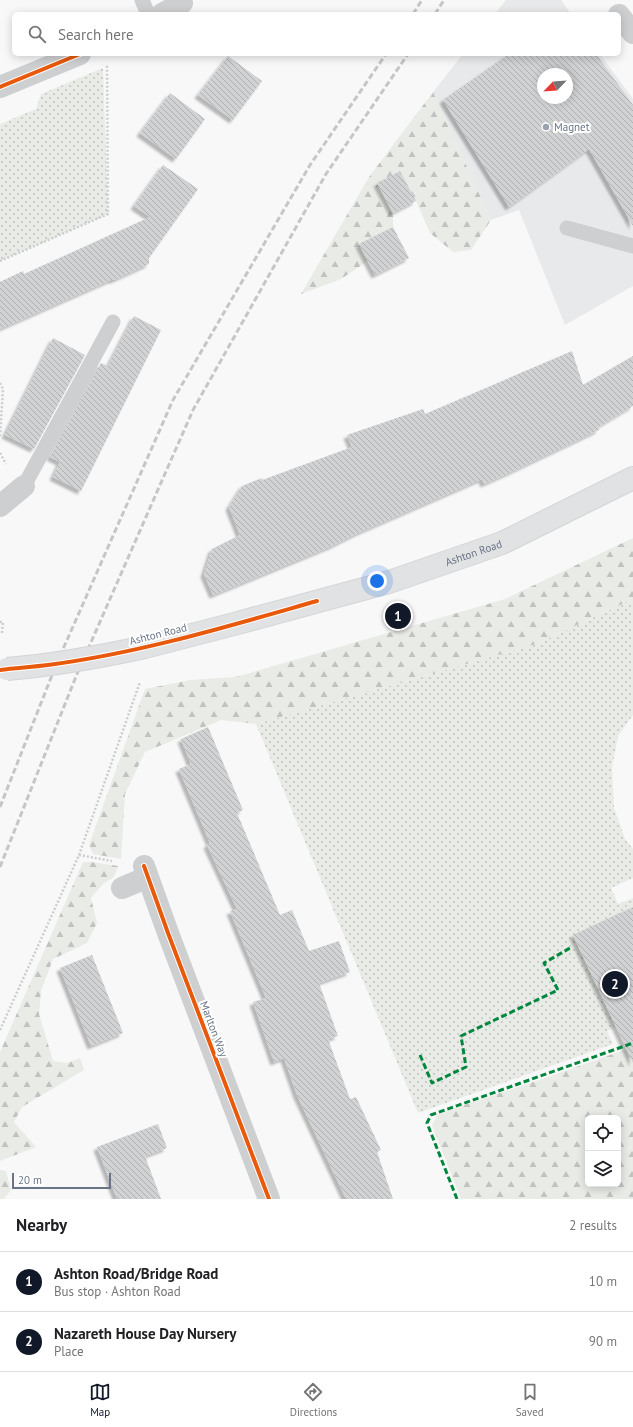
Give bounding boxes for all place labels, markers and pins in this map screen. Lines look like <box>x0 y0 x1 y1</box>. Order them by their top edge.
place label: Magnet <box>554 120 590 134</box>
marker: Magnet <box>541 122 551 132</box>
pin: 1 <box>385 601 411 631</box>
pin: 2 <box>602 969 628 999</box>

